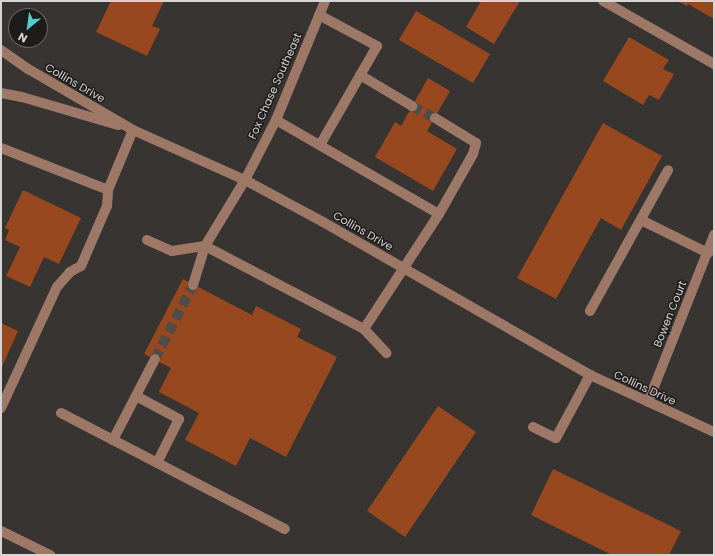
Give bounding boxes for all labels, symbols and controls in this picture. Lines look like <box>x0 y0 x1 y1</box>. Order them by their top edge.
north arrow <box>8 8 48 48</box>
text: N <box>15 29 30 47</box>
street label: Fox Chase Southeast <box>246 31 304 141</box>
street label: Collins Drive <box>43 61 107 105</box>
street label: Collins Drive <box>331 209 395 253</box>
street label: Bowen Court <box>651 279 689 349</box>
street label: Collins Drive <box>612 368 678 408</box>

